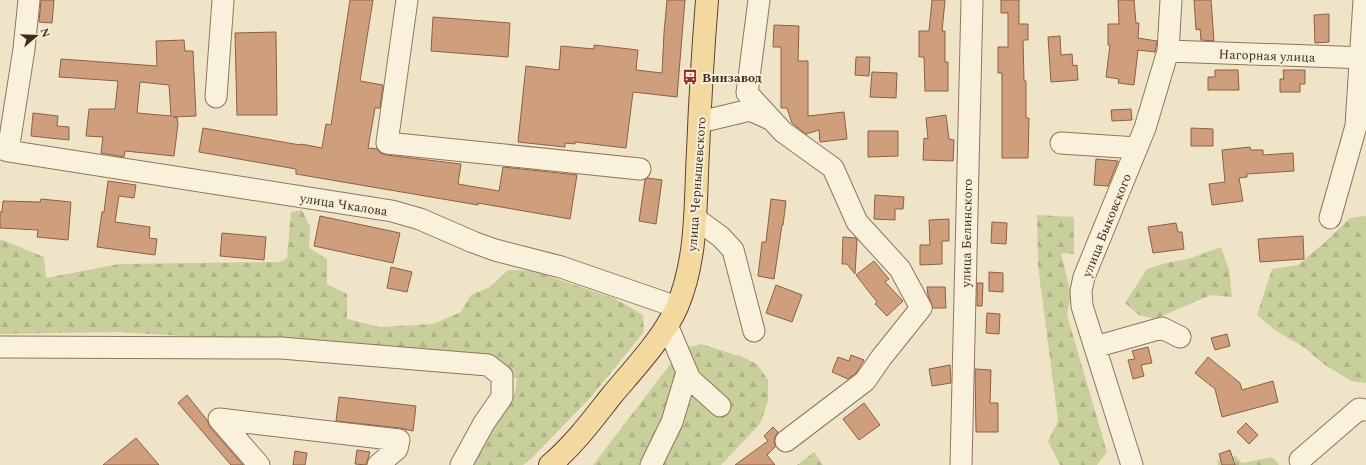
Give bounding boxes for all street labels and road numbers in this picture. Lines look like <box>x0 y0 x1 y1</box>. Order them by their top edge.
street label: Нагорная улица <box>1218 44 1316 68</box>
street label: улица Чернышевского <box>682 116 712 253</box>
street label: улица Быковского <box>1077 171 1137 281</box>
street label: улица Белинского <box>956 178 978 289</box>
street label: улица Чкалова <box>298 188 390 222</box>

